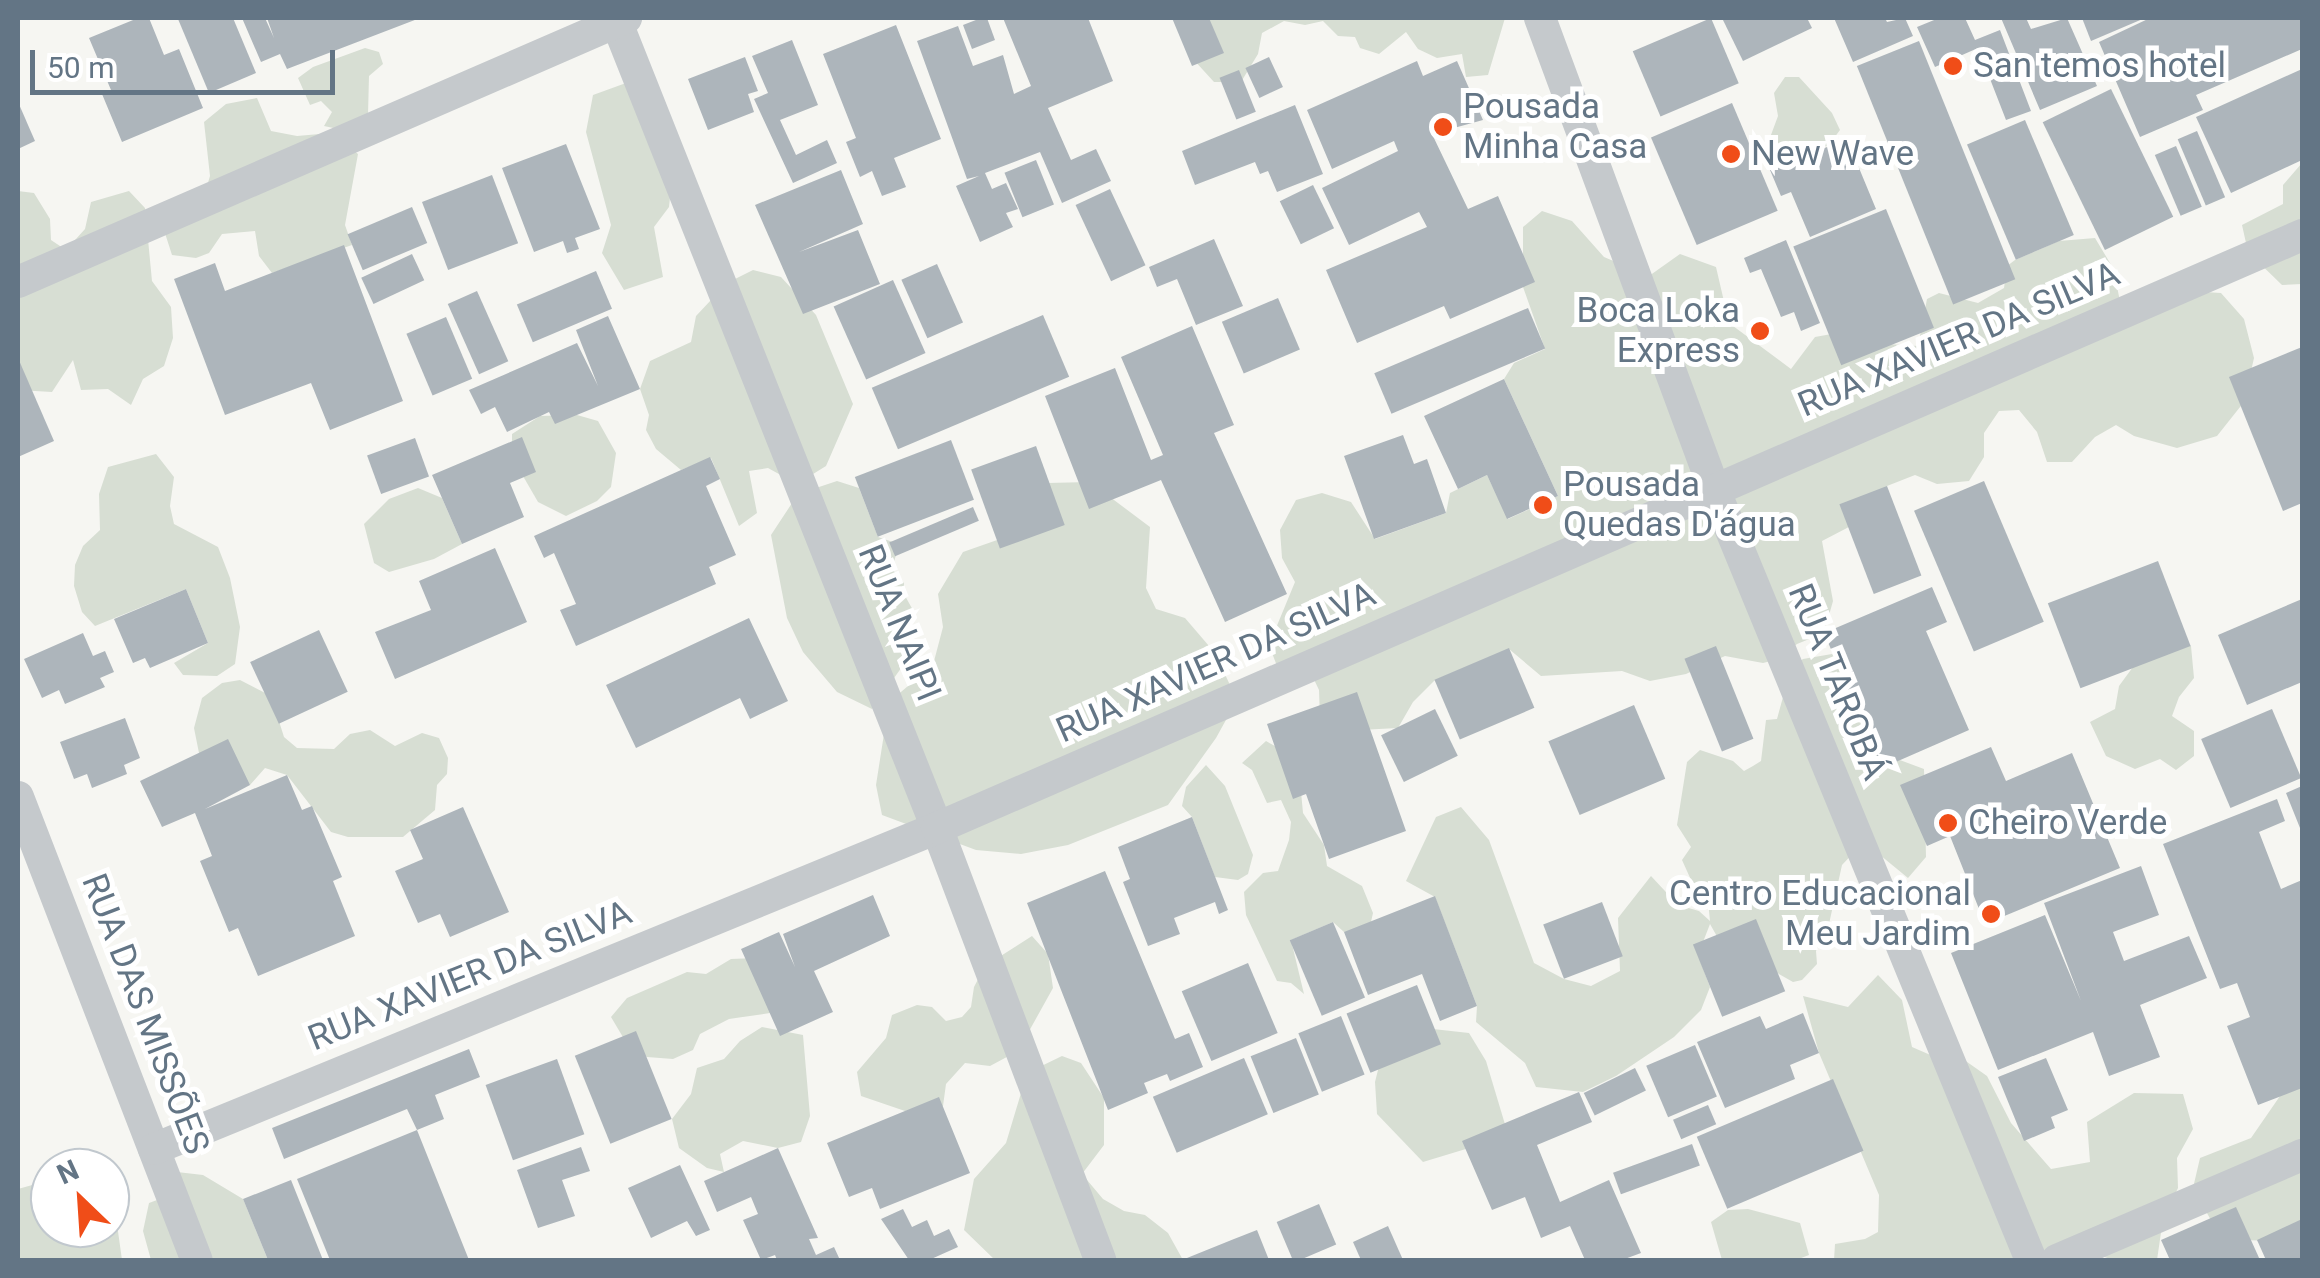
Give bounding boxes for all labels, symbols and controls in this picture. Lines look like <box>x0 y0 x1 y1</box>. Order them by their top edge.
scale bar <box>35 30 340 92</box>
place label: San temos hotel <box>1973 45 2226 87</box>
text: 50 m <box>47 50 114 85</box>
marker: San temos hotel <box>1942 55 1964 77</box>
place label: Pousada Minha Casa <box>1463 86 1647 168</box>
marker: Pousada Minha Casa <box>1432 116 1454 138</box>
place label: New Wave <box>1751 133 1914 175</box>
marker: New Wave <box>1720 143 1742 165</box>
street label: RUA XAVIER DA SILVA <box>1792 253 2126 427</box>
place label: Boca Loka Express <box>1577 290 1740 372</box>
marker: Boca Loka Express <box>1749 320 1771 342</box>
place label: Pousada Quedas D'água <box>1563 464 1796 546</box>
marker: Pousada Quedas D'água <box>1532 494 1554 516</box>
street label: RUA NAIPI <box>849 539 949 707</box>
street label: RUA XAVIER DA SILVA <box>1050 574 1382 752</box>
street label: RUA TAROBÁ <box>1779 578 1895 786</box>
place label: Cheiro Verde <box>1968 802 2167 844</box>
marker: Cheiro Verde <box>1937 812 1959 834</box>
street label: RUA DAS MISSÕES <box>72 868 218 1160</box>
place label: Centro Educacional Meu Jardim <box>1669 873 1971 955</box>
street label: RUA XAVIER DA SILVA <box>302 892 638 1060</box>
marker: Centro Educacional Meu Jardim <box>1980 903 2002 925</box>
north arrow <box>30 1148 130 1248</box>
text: N <box>52 1153 84 1191</box>

